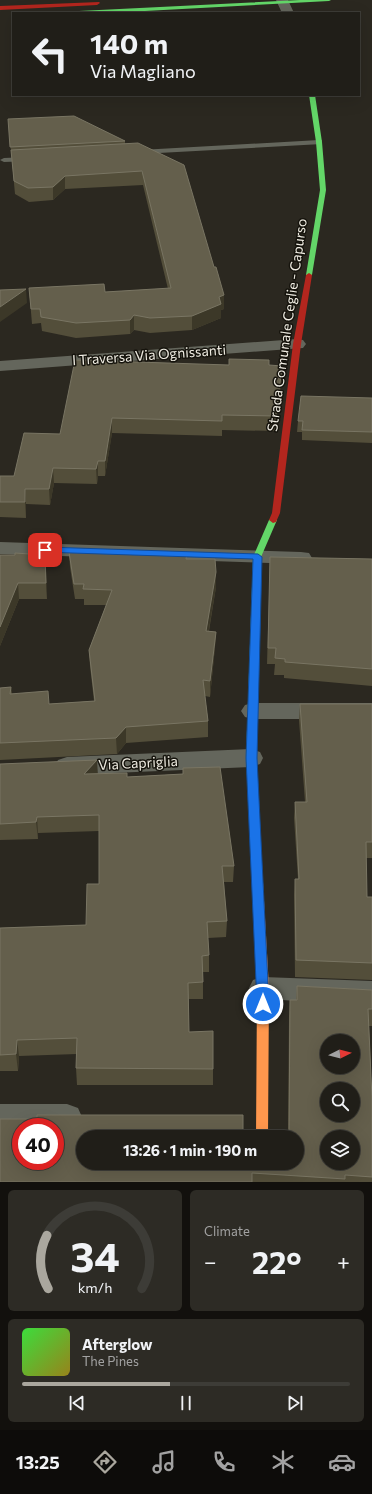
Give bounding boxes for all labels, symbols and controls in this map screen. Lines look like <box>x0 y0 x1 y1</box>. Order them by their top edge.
text: 140 m <box>90 26 168 60</box>
icon: left <box>24 28 76 80</box>
text: Via Magliano <box>90 60 196 82</box>
street label: Strada Comunale Ceglie - Capurso <box>263 217 310 433</box>
street label: I Traversa Via Ognissanti <box>71 341 227 368</box>
pin <box>28 533 62 567</box>
icon: arrive <box>34 539 56 561</box>
street label: Via Capriglia <box>98 752 178 773</box>
position arrow <box>242 983 284 1025</box>
north arrow <box>320 1034 360 1074</box>
map controls <box>320 1034 360 1170</box>
button: search <box>320 1082 360 1122</box>
speed limit sign: 40 <box>12 1118 64 1170</box>
button: layers <box>320 1130 360 1170</box>
text: 13:26 · 1 min · 190 m <box>123 1141 257 1159</box>
text: Climate <box>204 1223 250 1239</box>
text: 34 <box>70 1229 120 1280</box>
text: 22° <box>252 1243 302 1280</box>
text: − <box>204 1248 217 1275</box>
text: + <box>337 1248 350 1275</box>
text: km/h <box>78 1277 112 1295</box>
text: Afterglow <box>82 1335 152 1353</box>
text: The Pines <box>82 1353 139 1369</box>
icon: previous <box>66 1392 88 1414</box>
icon: pause <box>175 1392 197 1414</box>
icon: next <box>284 1392 306 1414</box>
icon: directions <box>91 1448 119 1476</box>
icon: music <box>150 1448 178 1476</box>
icon: phone <box>210 1448 238 1476</box>
icon: climate <box>269 1448 297 1476</box>
icon: car <box>328 1448 356 1476</box>
text: 13:25 <box>16 1451 60 1473</box>

